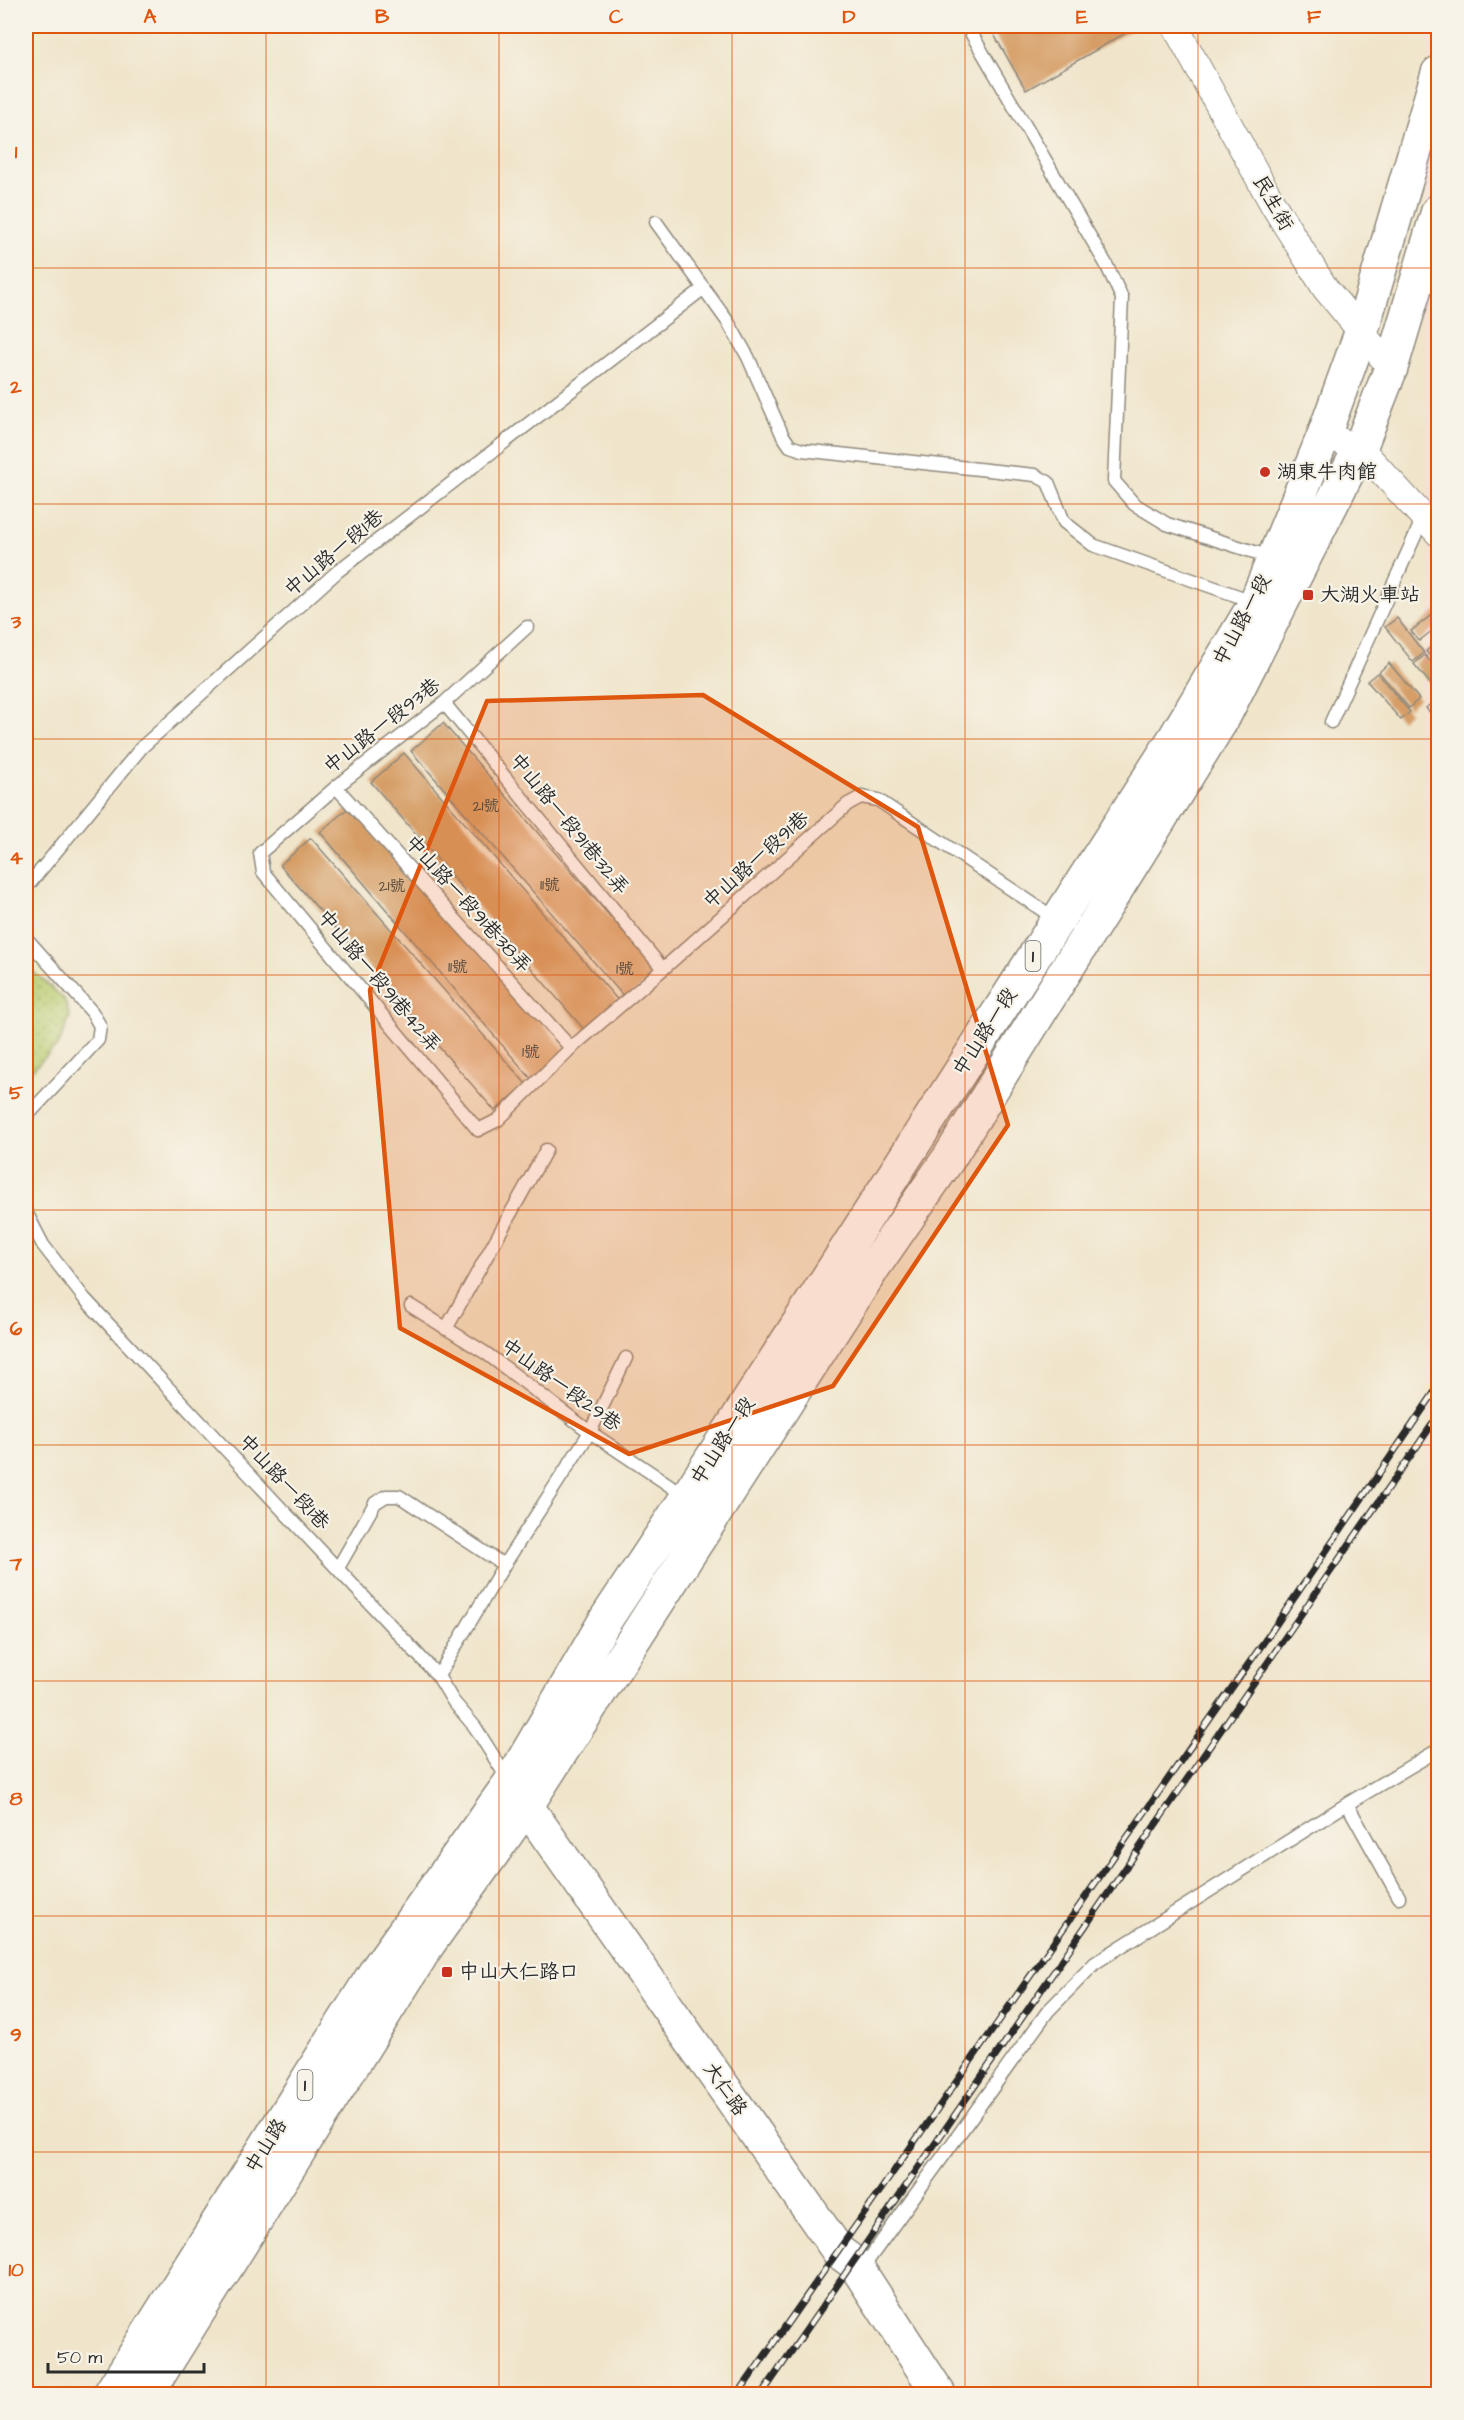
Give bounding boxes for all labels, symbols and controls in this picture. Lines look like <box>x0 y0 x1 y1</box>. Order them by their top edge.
text: A <box>144 3 157 31</box>
text: B <box>375 3 390 31</box>
text: C <box>609 3 624 31</box>
text: D <box>843 3 856 31</box>
text: E <box>1076 3 1088 31</box>
text: F <box>1307 3 1322 31</box>
text: 1 <box>15 138 18 166</box>
street label: 民生街 <box>1246 170 1300 236</box>
text: 2 <box>9 373 22 401</box>
place label: 湖東牛肉館 <box>1277 458 1377 486</box>
marker: 湖東牛肉館 <box>1258 465 1272 479</box>
street label: 中山路一段1巷 <box>278 502 391 603</box>
street label: 中山路一段 <box>1206 569 1278 671</box>
place label: 大湖火車站 <box>1320 581 1420 609</box>
marker: 大湖火車站 <box>1301 588 1315 602</box>
text: 3 <box>10 608 22 636</box>
street label: 中山路一段93巷 <box>318 671 447 781</box>
street label: 中山路一段91巷32弄 <box>503 747 635 901</box>
house number: 21號 <box>472 795 500 817</box>
street label: 中山路一段91巷 <box>697 804 816 915</box>
street label: 中山路一段91巷38弄 <box>398 829 538 979</box>
text: 4 <box>9 844 23 872</box>
house number: 11號 <box>540 874 560 896</box>
house number: 21號 <box>378 875 406 897</box>
street label: 中山路一段91巷42弄 <box>311 903 447 1059</box>
road number: 1 <box>1026 941 1040 971</box>
house number: 11號 <box>448 956 468 978</box>
house number: 1號 <box>616 958 634 980</box>
street label: 中山路一段 <box>946 982 1024 1082</box>
house number: 1號 <box>522 1041 540 1063</box>
text: 5 <box>9 1079 24 1107</box>
text: 6 <box>10 1315 23 1343</box>
street label: 中山路一段29巷 <box>495 1332 628 1439</box>
street label: 中山路一段 <box>684 1391 762 1491</box>
street label: 中山路一段1巷 <box>232 1428 337 1537</box>
text: 7 <box>9 1550 23 1578</box>
text: 8 <box>10 1785 23 1813</box>
place label: 中山大仁路口 <box>459 1958 579 1986</box>
marker: 中山大仁路口 <box>440 1965 454 1979</box>
text: 9 <box>10 2021 22 2049</box>
street label: 大仁路 <box>696 2056 754 2122</box>
road number: 1 <box>298 2070 312 2100</box>
street label: 中山路 <box>238 2112 294 2179</box>
text: 10 <box>8 2256 24 2284</box>
scale bar <box>48 2336 204 2374</box>
text: 50 m <box>57 2345 102 2370</box>

